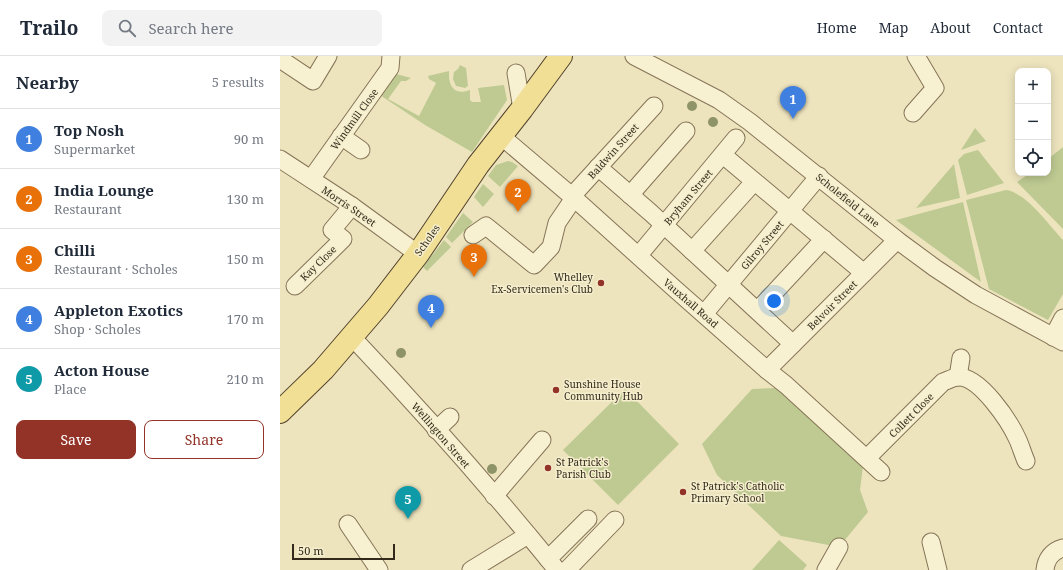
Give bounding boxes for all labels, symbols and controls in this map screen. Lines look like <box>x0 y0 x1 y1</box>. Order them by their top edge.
search box <box>102 10 382 46</box>
text: Trailo <box>20 15 78 41</box>
icon: search <box>116 17 138 39</box>
text: Search here <box>148 18 234 38</box>
text: Home <box>817 18 857 37</box>
text: Map <box>879 18 908 37</box>
text: About <box>930 18 971 37</box>
text: Contact <box>993 18 1043 37</box>
map controls <box>1015 68 1051 176</box>
button: + <box>1015 68 1051 104</box>
text: Nearby <box>16 71 79 94</box>
text: 5 results <box>212 73 264 91</box>
street label: Windmill Close <box>327 86 381 152</box>
pin: 1 <box>780 86 806 119</box>
button: − <box>1015 104 1051 140</box>
text: Top Nosh <box>54 120 124 140</box>
street label: Baldwin Street <box>584 120 642 182</box>
text: 1 <box>25 130 33 148</box>
text: 90 m <box>234 130 264 148</box>
text: Supermarket <box>54 140 135 158</box>
button: locate <box>1015 140 1051 176</box>
street label: Bryham Street <box>661 166 716 228</box>
street label: Scholefield Lane <box>813 170 883 230</box>
pin: 2 <box>505 179 531 212</box>
text: India Lounge <box>54 180 154 200</box>
street label: Morris Street <box>319 183 379 230</box>
text: 2 <box>25 190 33 208</box>
text: 130 m <box>227 190 264 208</box>
text: Restaurant <box>54 200 122 218</box>
street label: Gilroy Street <box>737 217 787 272</box>
street label: Scholes <box>411 221 443 259</box>
text: Chilli <box>54 240 95 260</box>
street label: Kay Close <box>297 242 339 284</box>
pin: 3 <box>461 244 487 277</box>
text: 3 <box>25 250 33 268</box>
text: 150 m <box>227 250 264 268</box>
text: Restaurant · Scholes <box>54 260 178 278</box>
place label: Whelley Ex-Servicemen's Club <box>491 270 593 296</box>
street label: Vauxhall Road <box>660 275 722 331</box>
street label: Belvoir Street <box>804 277 860 333</box>
marker: Whelley Ex-Servicemen's Club <box>596 278 606 288</box>
your location <box>764 291 784 311</box>
pin: 4 <box>418 295 444 328</box>
text: Appleton Exotics <box>54 300 183 320</box>
text: 4 <box>25 310 33 328</box>
text: 170 m <box>227 310 264 328</box>
text: Shop · Scholes <box>54 320 141 338</box>
text: Acton House <box>54 360 149 380</box>
text: 5 <box>25 370 33 388</box>
text: 210 m <box>227 370 264 388</box>
place label: Sunshine House Community Hub <box>564 377 643 403</box>
text: Place <box>54 380 87 398</box>
marker: Sunshine House Community Hub <box>551 385 561 395</box>
street label: Collett Close <box>886 390 936 440</box>
street label: Wellington Street <box>409 399 474 471</box>
button: Save <box>16 420 136 459</box>
button: Share <box>144 420 264 459</box>
place label: St Patrick's Parish Club <box>556 455 611 481</box>
marker: St Patrick's Parish Club <box>543 463 553 473</box>
place label: St Patrick's Catholic Primary School <box>691 479 784 505</box>
pin: 5 <box>395 486 421 519</box>
marker: St Patrick's Catholic Primary School <box>678 487 688 497</box>
scale bar <box>292 542 395 561</box>
text: 50 m <box>298 543 324 558</box>

